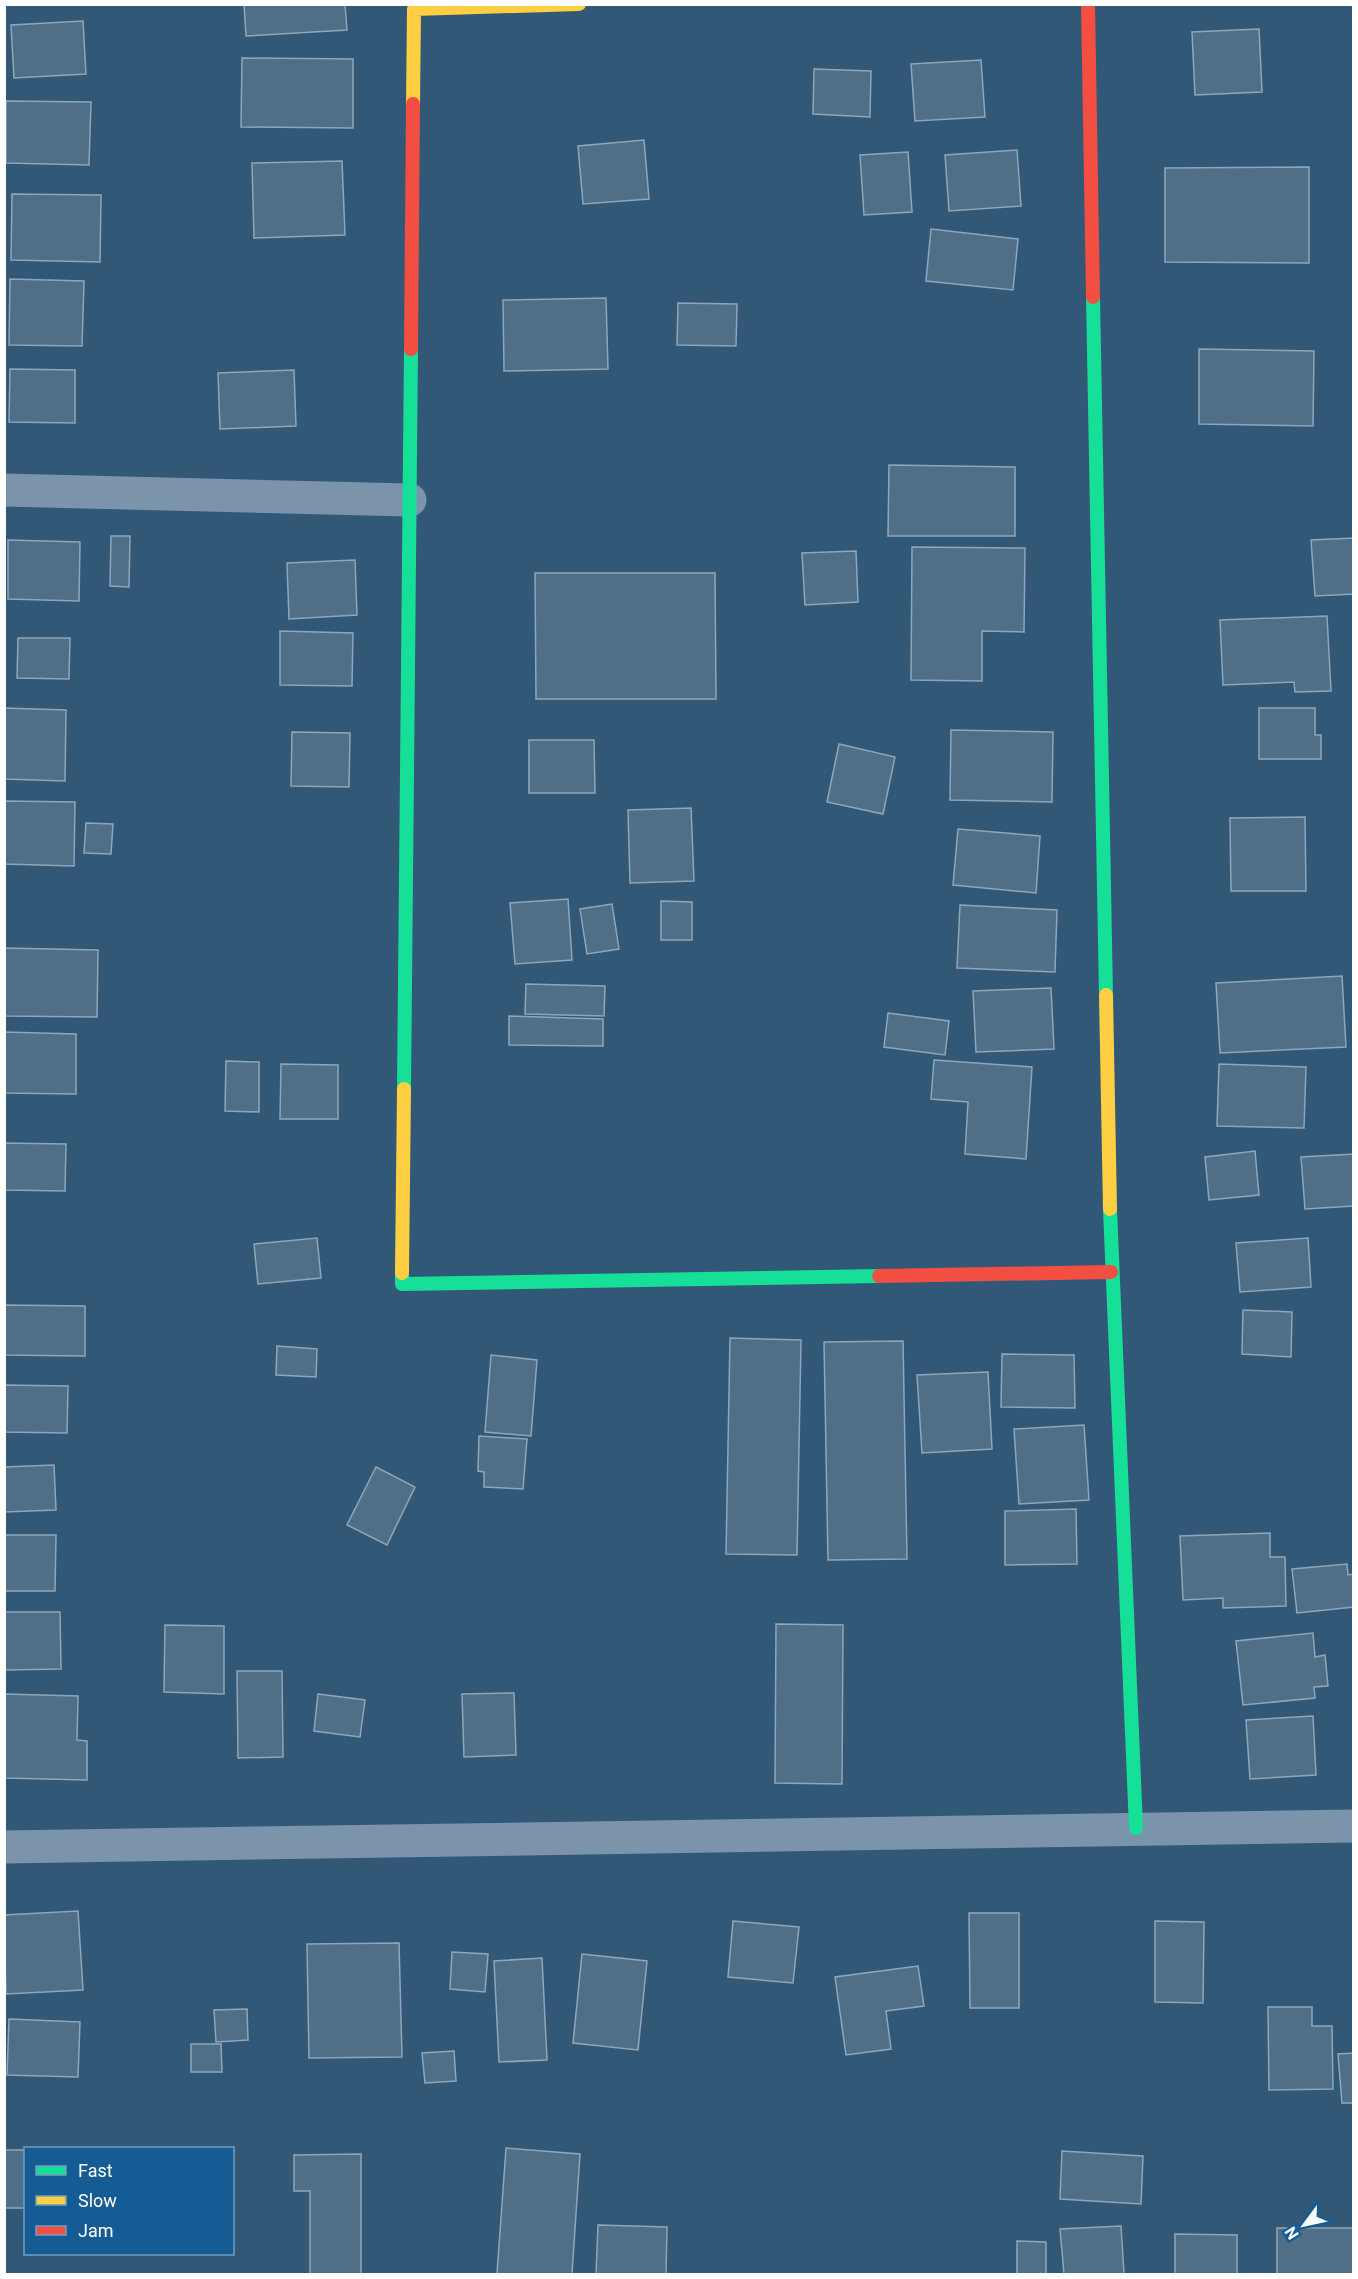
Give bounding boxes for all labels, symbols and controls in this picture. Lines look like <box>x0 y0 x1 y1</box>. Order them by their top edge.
legend <box>24 2147 234 2255</box>
text: Fast <box>78 2160 113 2181</box>
text: Slow <box>78 2190 117 2211</box>
north arrow <box>1274 2195 1334 2255</box>
text: Jam <box>78 2220 114 2241</box>
text: N <box>1281 2223 1303 2243</box>

